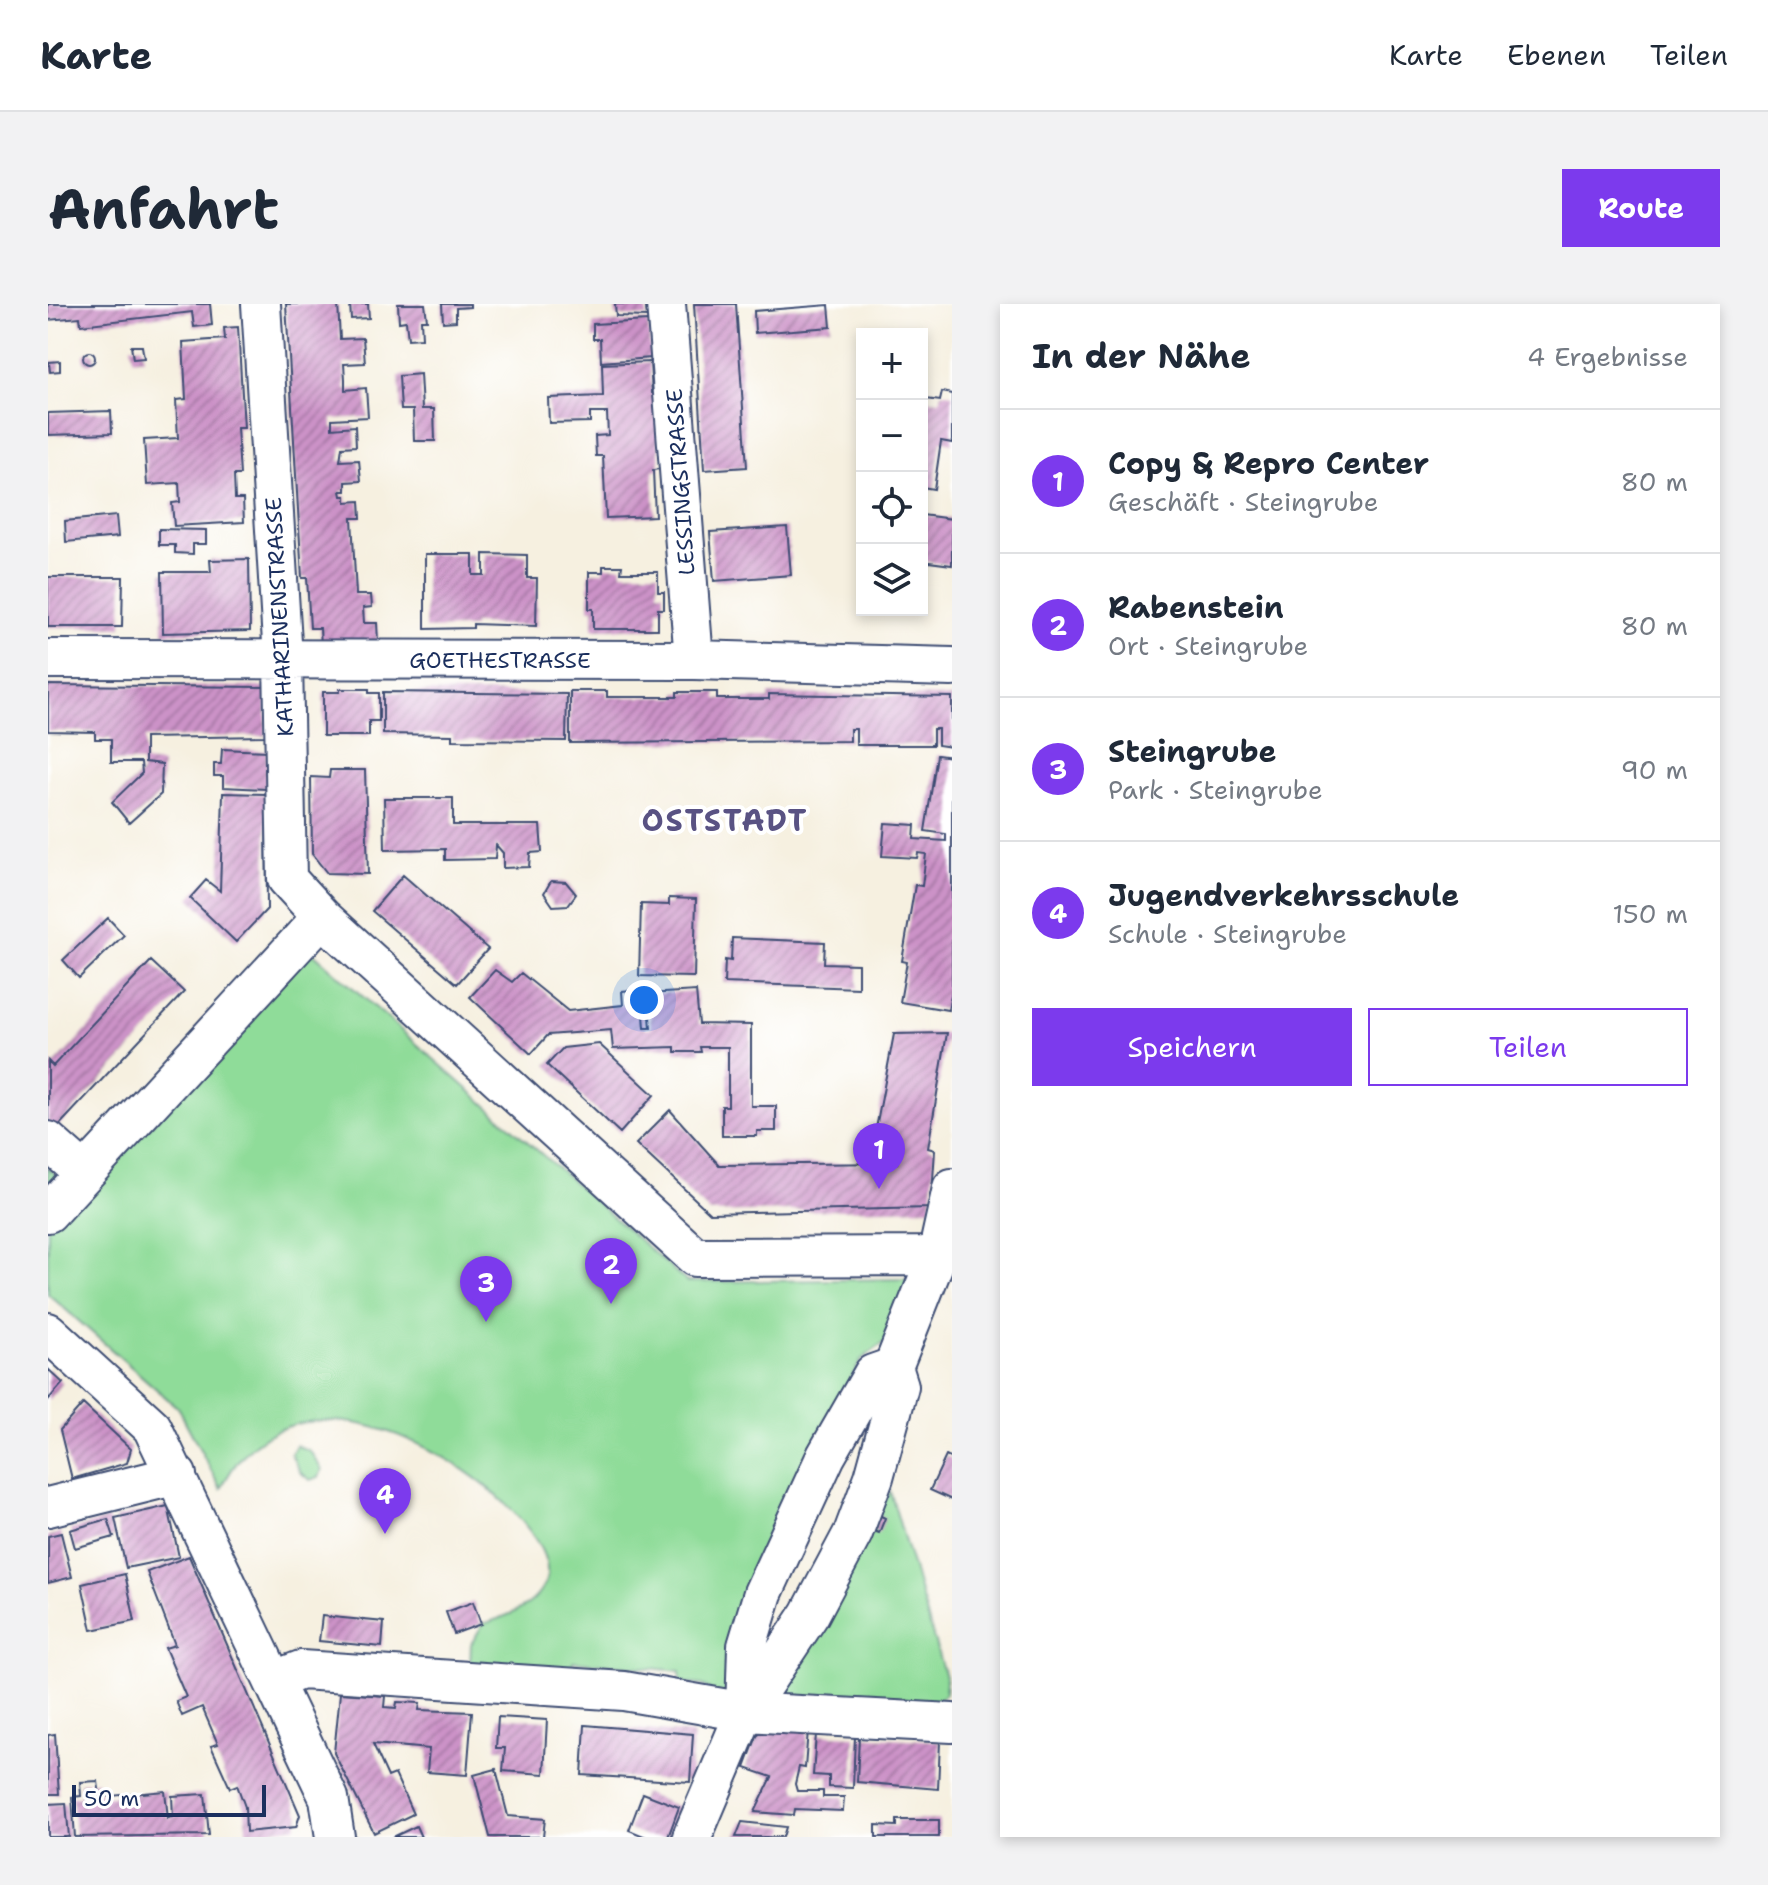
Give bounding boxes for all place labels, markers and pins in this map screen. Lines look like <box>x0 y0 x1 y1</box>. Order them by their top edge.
pin: 1 <box>853 1123 905 1189</box>
pin: 2 <box>585 1238 637 1304</box>
pin: 3 <box>460 1256 512 1322</box>
pin: 4 <box>359 1468 411 1534</box>

